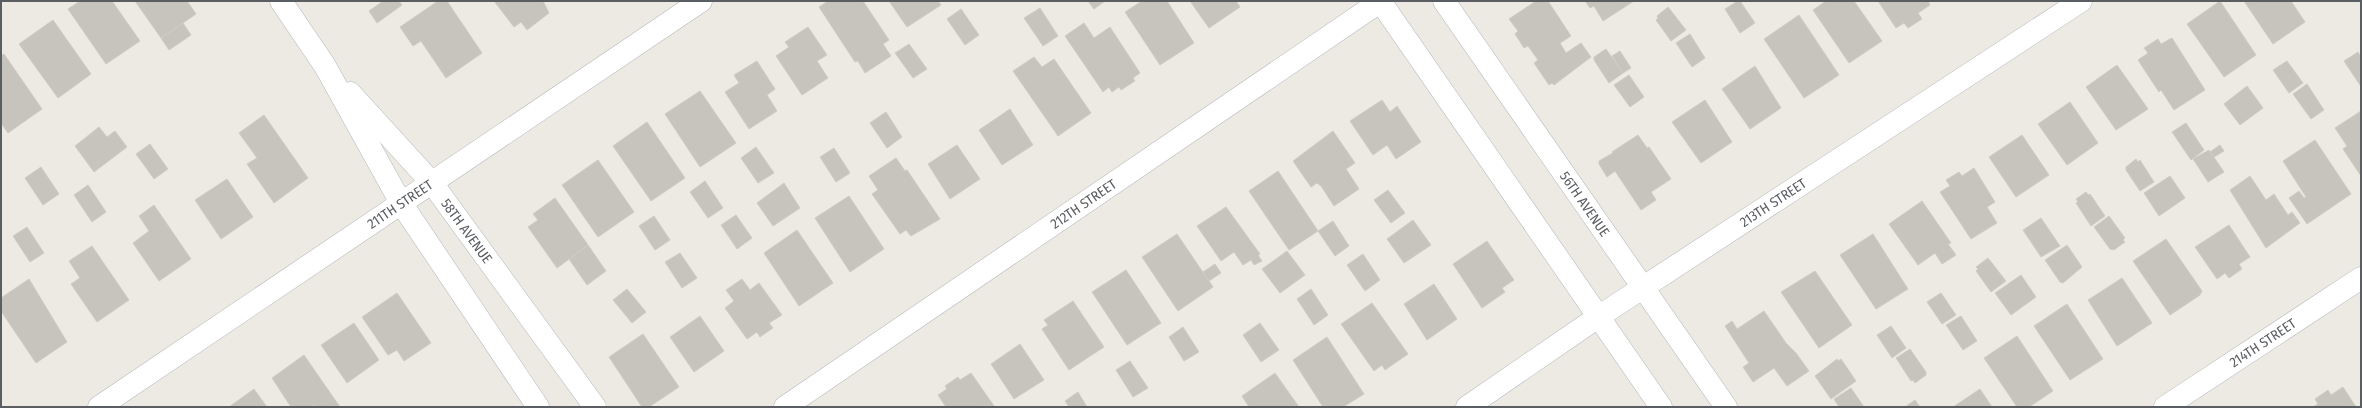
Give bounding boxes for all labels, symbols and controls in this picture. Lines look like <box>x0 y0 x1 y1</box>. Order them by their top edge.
street label: 56TH AVENUE <box>1556 168 1613 240</box>
street label: 212TH STREET <box>1047 175 1120 233</box>
street label: 213TH STREET <box>1737 175 1810 231</box>
street label: 211TH STREET <box>364 176 437 233</box>
street label: 58TH AVENUE <box>437 196 496 267</box>
street label: 214TH STREET <box>2227 315 2300 371</box>

